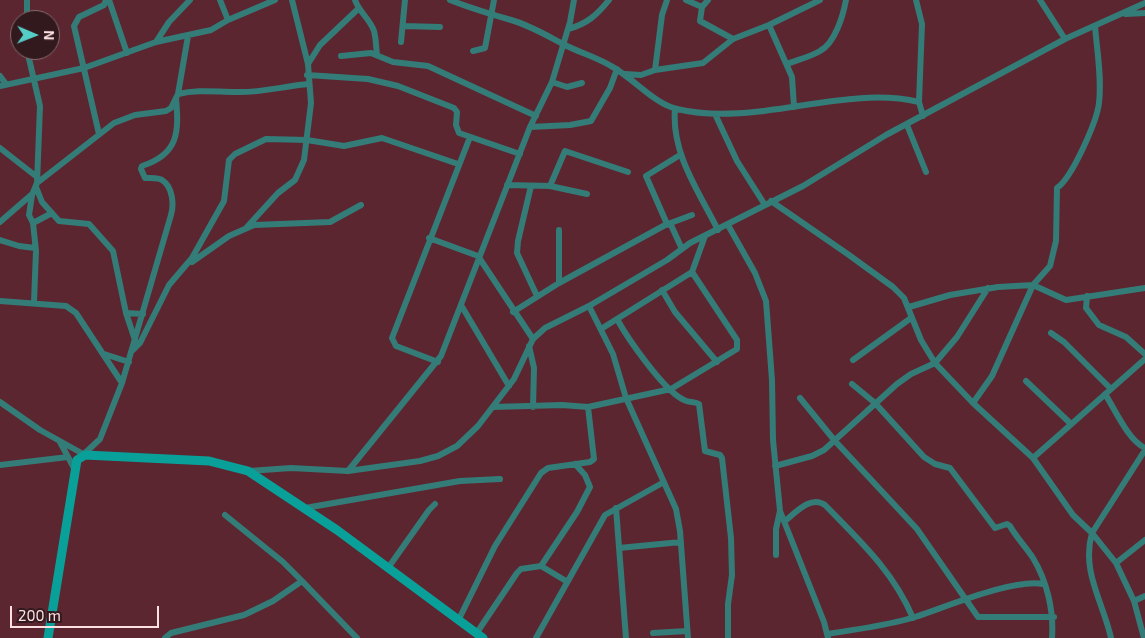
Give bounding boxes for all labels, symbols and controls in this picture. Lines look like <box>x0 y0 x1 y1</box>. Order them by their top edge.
north arrow <box>10 10 60 60</box>
text: N <box>41 30 58 40</box>
scale bar <box>12 596 161 628</box>
text: 200 m <box>18 606 61 624</box>

